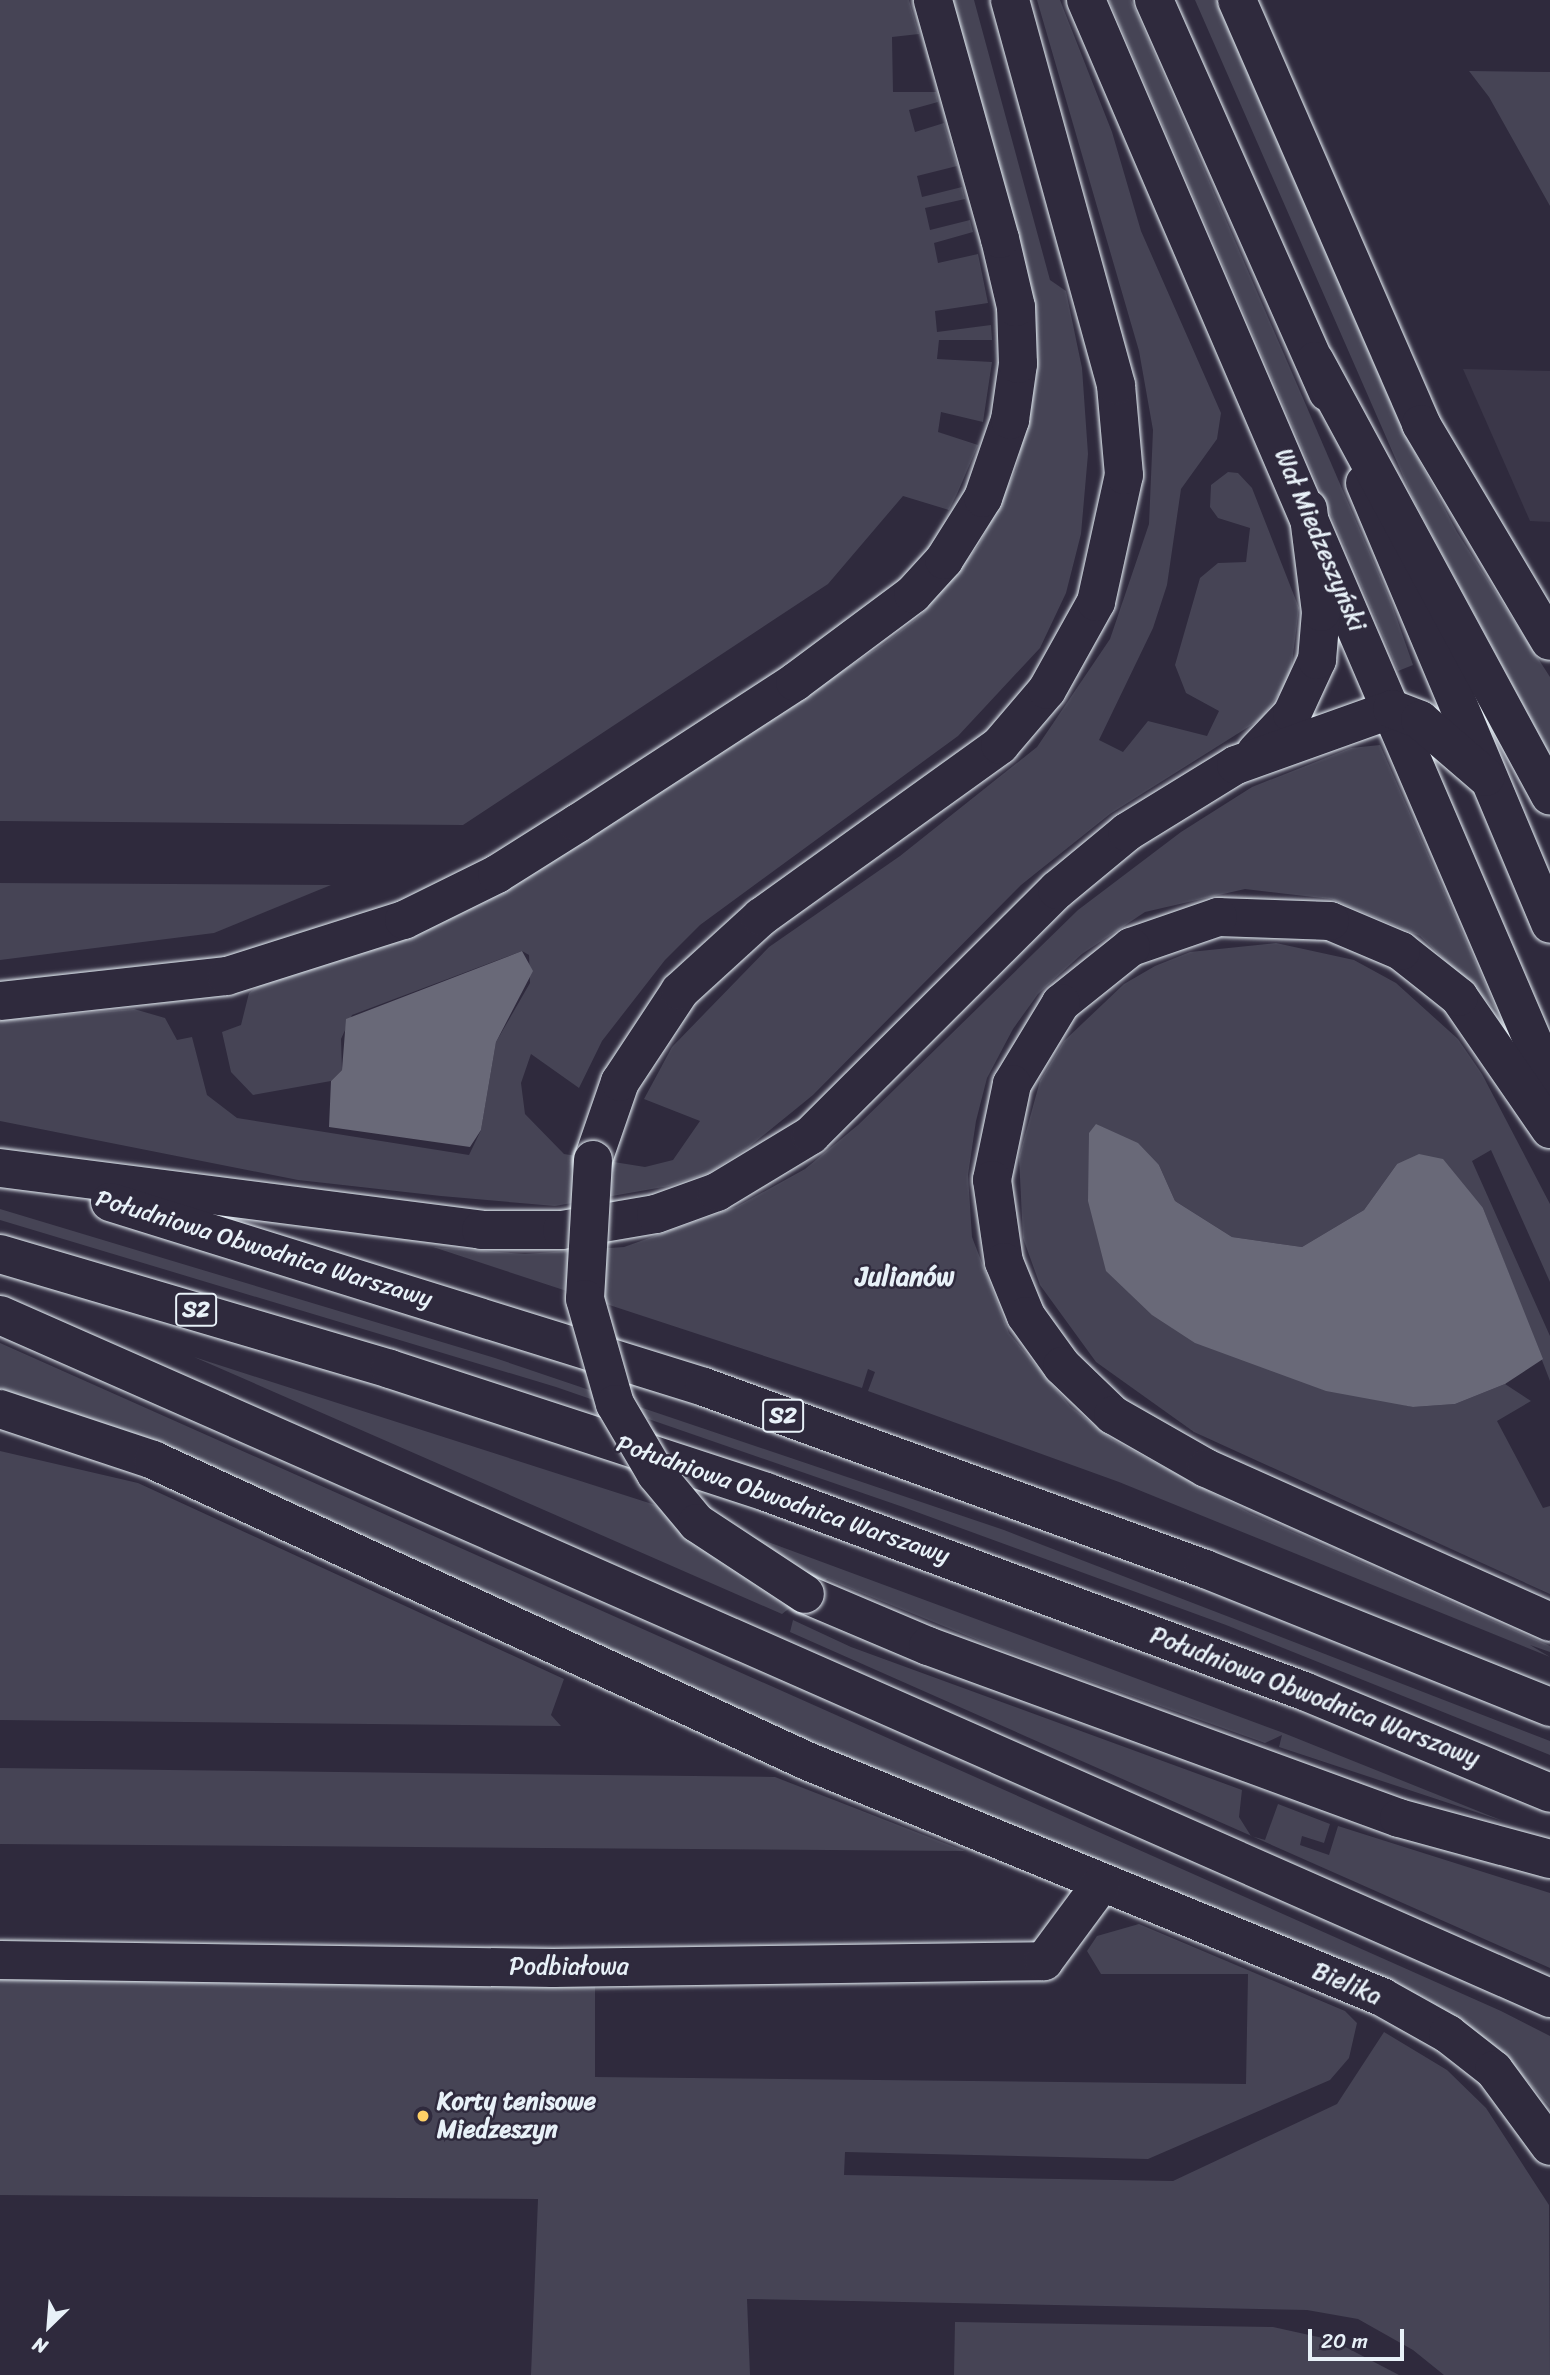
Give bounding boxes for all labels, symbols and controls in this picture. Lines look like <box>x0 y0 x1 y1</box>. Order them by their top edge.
street label: Wał Miedzeszyński <box>1269 445 1371 635</box>
street label: Południowa Obwodnica Warszawy <box>92 1184 436 1314</box>
district label: Julianów <box>856 1261 954 1293</box>
road number: S2 <box>175 1290 217 1330</box>
road number: S2 <box>762 1396 804 1436</box>
street label: Południowa Obwodnica Warszawy <box>613 1429 953 1571</box>
street label: Południowa Obwodnica Warszawy <box>1146 1621 1484 1773</box>
street label: Podbiałowa <box>509 1953 629 1981</box>
street label: Bielika <box>1308 1957 1386 2011</box>
place label: Korty tenisowe Miedzeszyn <box>437 2088 596 2144</box>
marker: Korty tenisowe Miedzeszyn <box>415 2108 431 2124</box>
north arrow <box>14 2291 84 2361</box>
scale bar <box>1312 2316 1408 2360</box>
text: 20 m <box>1321 2322 1368 2360</box>
text: N <box>27 2328 53 2363</box>

